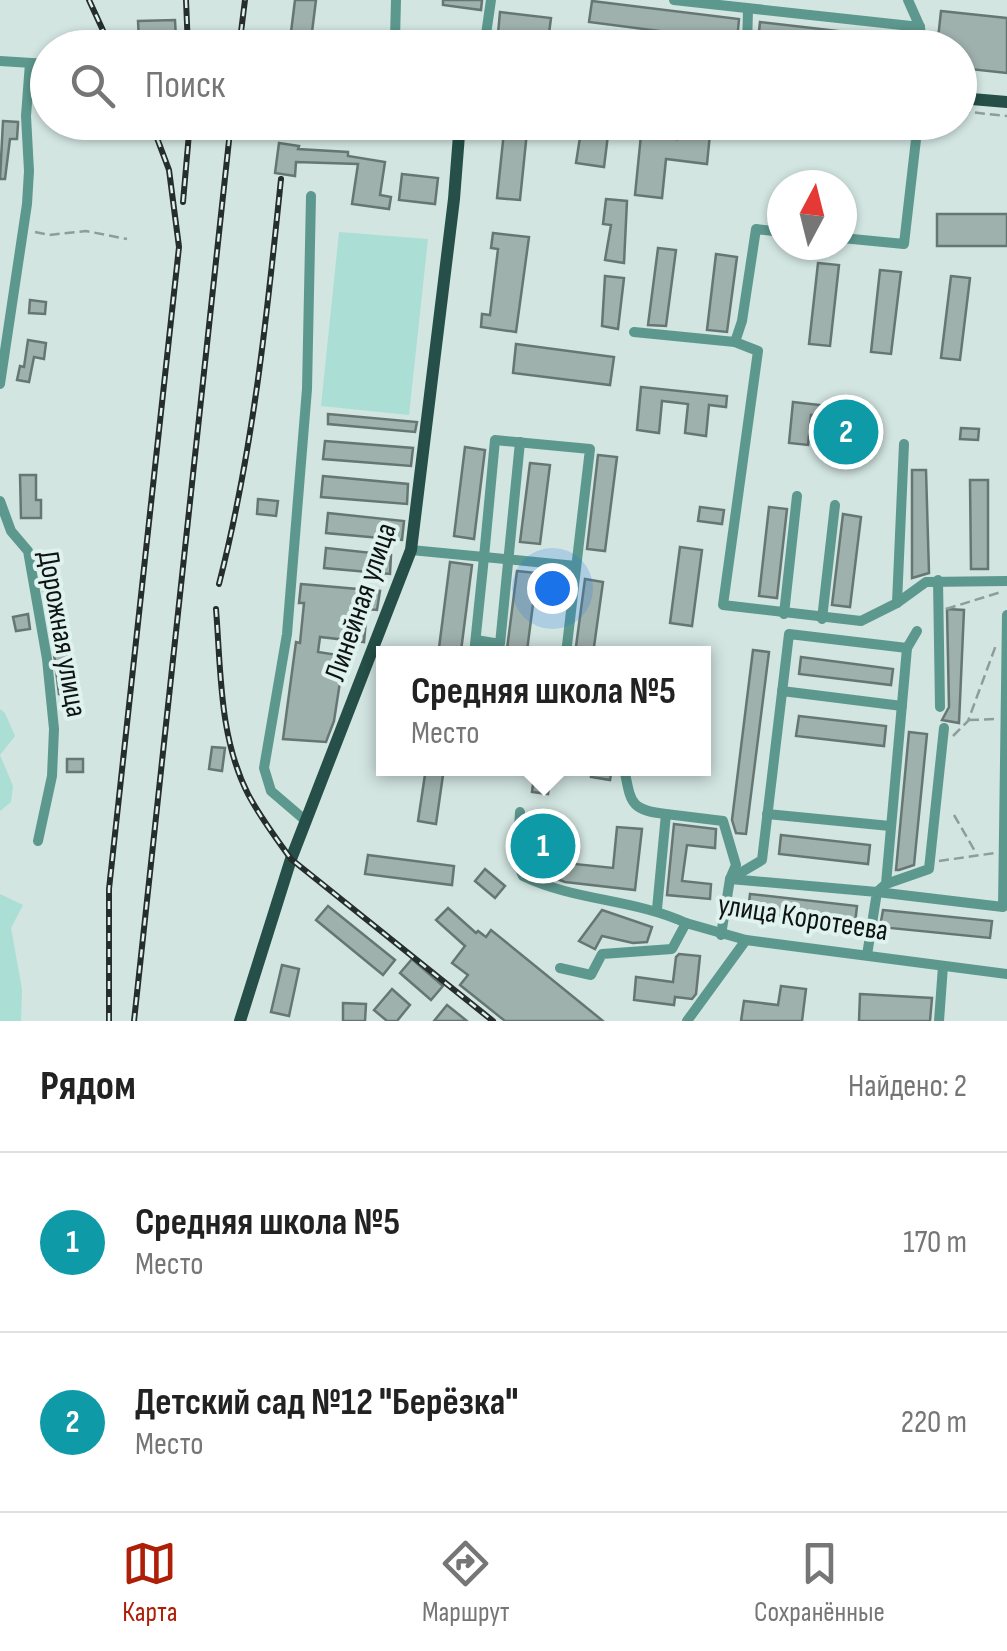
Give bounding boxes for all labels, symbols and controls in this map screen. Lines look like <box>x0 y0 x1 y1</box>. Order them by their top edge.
search box <box>30 30 977 140</box>
icon: search <box>65 58 120 113</box>
text: Поиск <box>145 63 225 108</box>
north arrow <box>767 170 857 260</box>
pin: 2 <box>814 394 878 470</box>
street label: Линейная улица <box>317 518 405 686</box>
street label: Дорожная улица <box>30 548 94 720</box>
your location <box>527 563 578 614</box>
popup <box>376 646 711 776</box>
text: Средняя школа №5 <box>411 669 676 714</box>
text: Место <box>411 714 480 753</box>
pin: 1 <box>510 808 576 884</box>
street label: улица Коротеева <box>715 887 891 949</box>
text: Рядом <box>40 1061 136 1112</box>
text: Найдено: 2 <box>848 1067 967 1106</box>
text: Средняя школа №5 <box>135 1200 400 1245</box>
text: 1 <box>66 1223 79 1262</box>
text: 170 m <box>903 1223 967 1262</box>
text: Место <box>135 1245 204 1284</box>
text: Детский сад №12 "Берёзка" <box>135 1380 518 1425</box>
text: 2 <box>65 1403 80 1442</box>
text: 220 m <box>901 1403 967 1442</box>
text: Место <box>135 1425 204 1464</box>
tab: Карта <box>122 1536 177 1629</box>
tab: Маршрут <box>422 1536 510 1629</box>
tab: Сохранённые <box>754 1536 885 1629</box>

